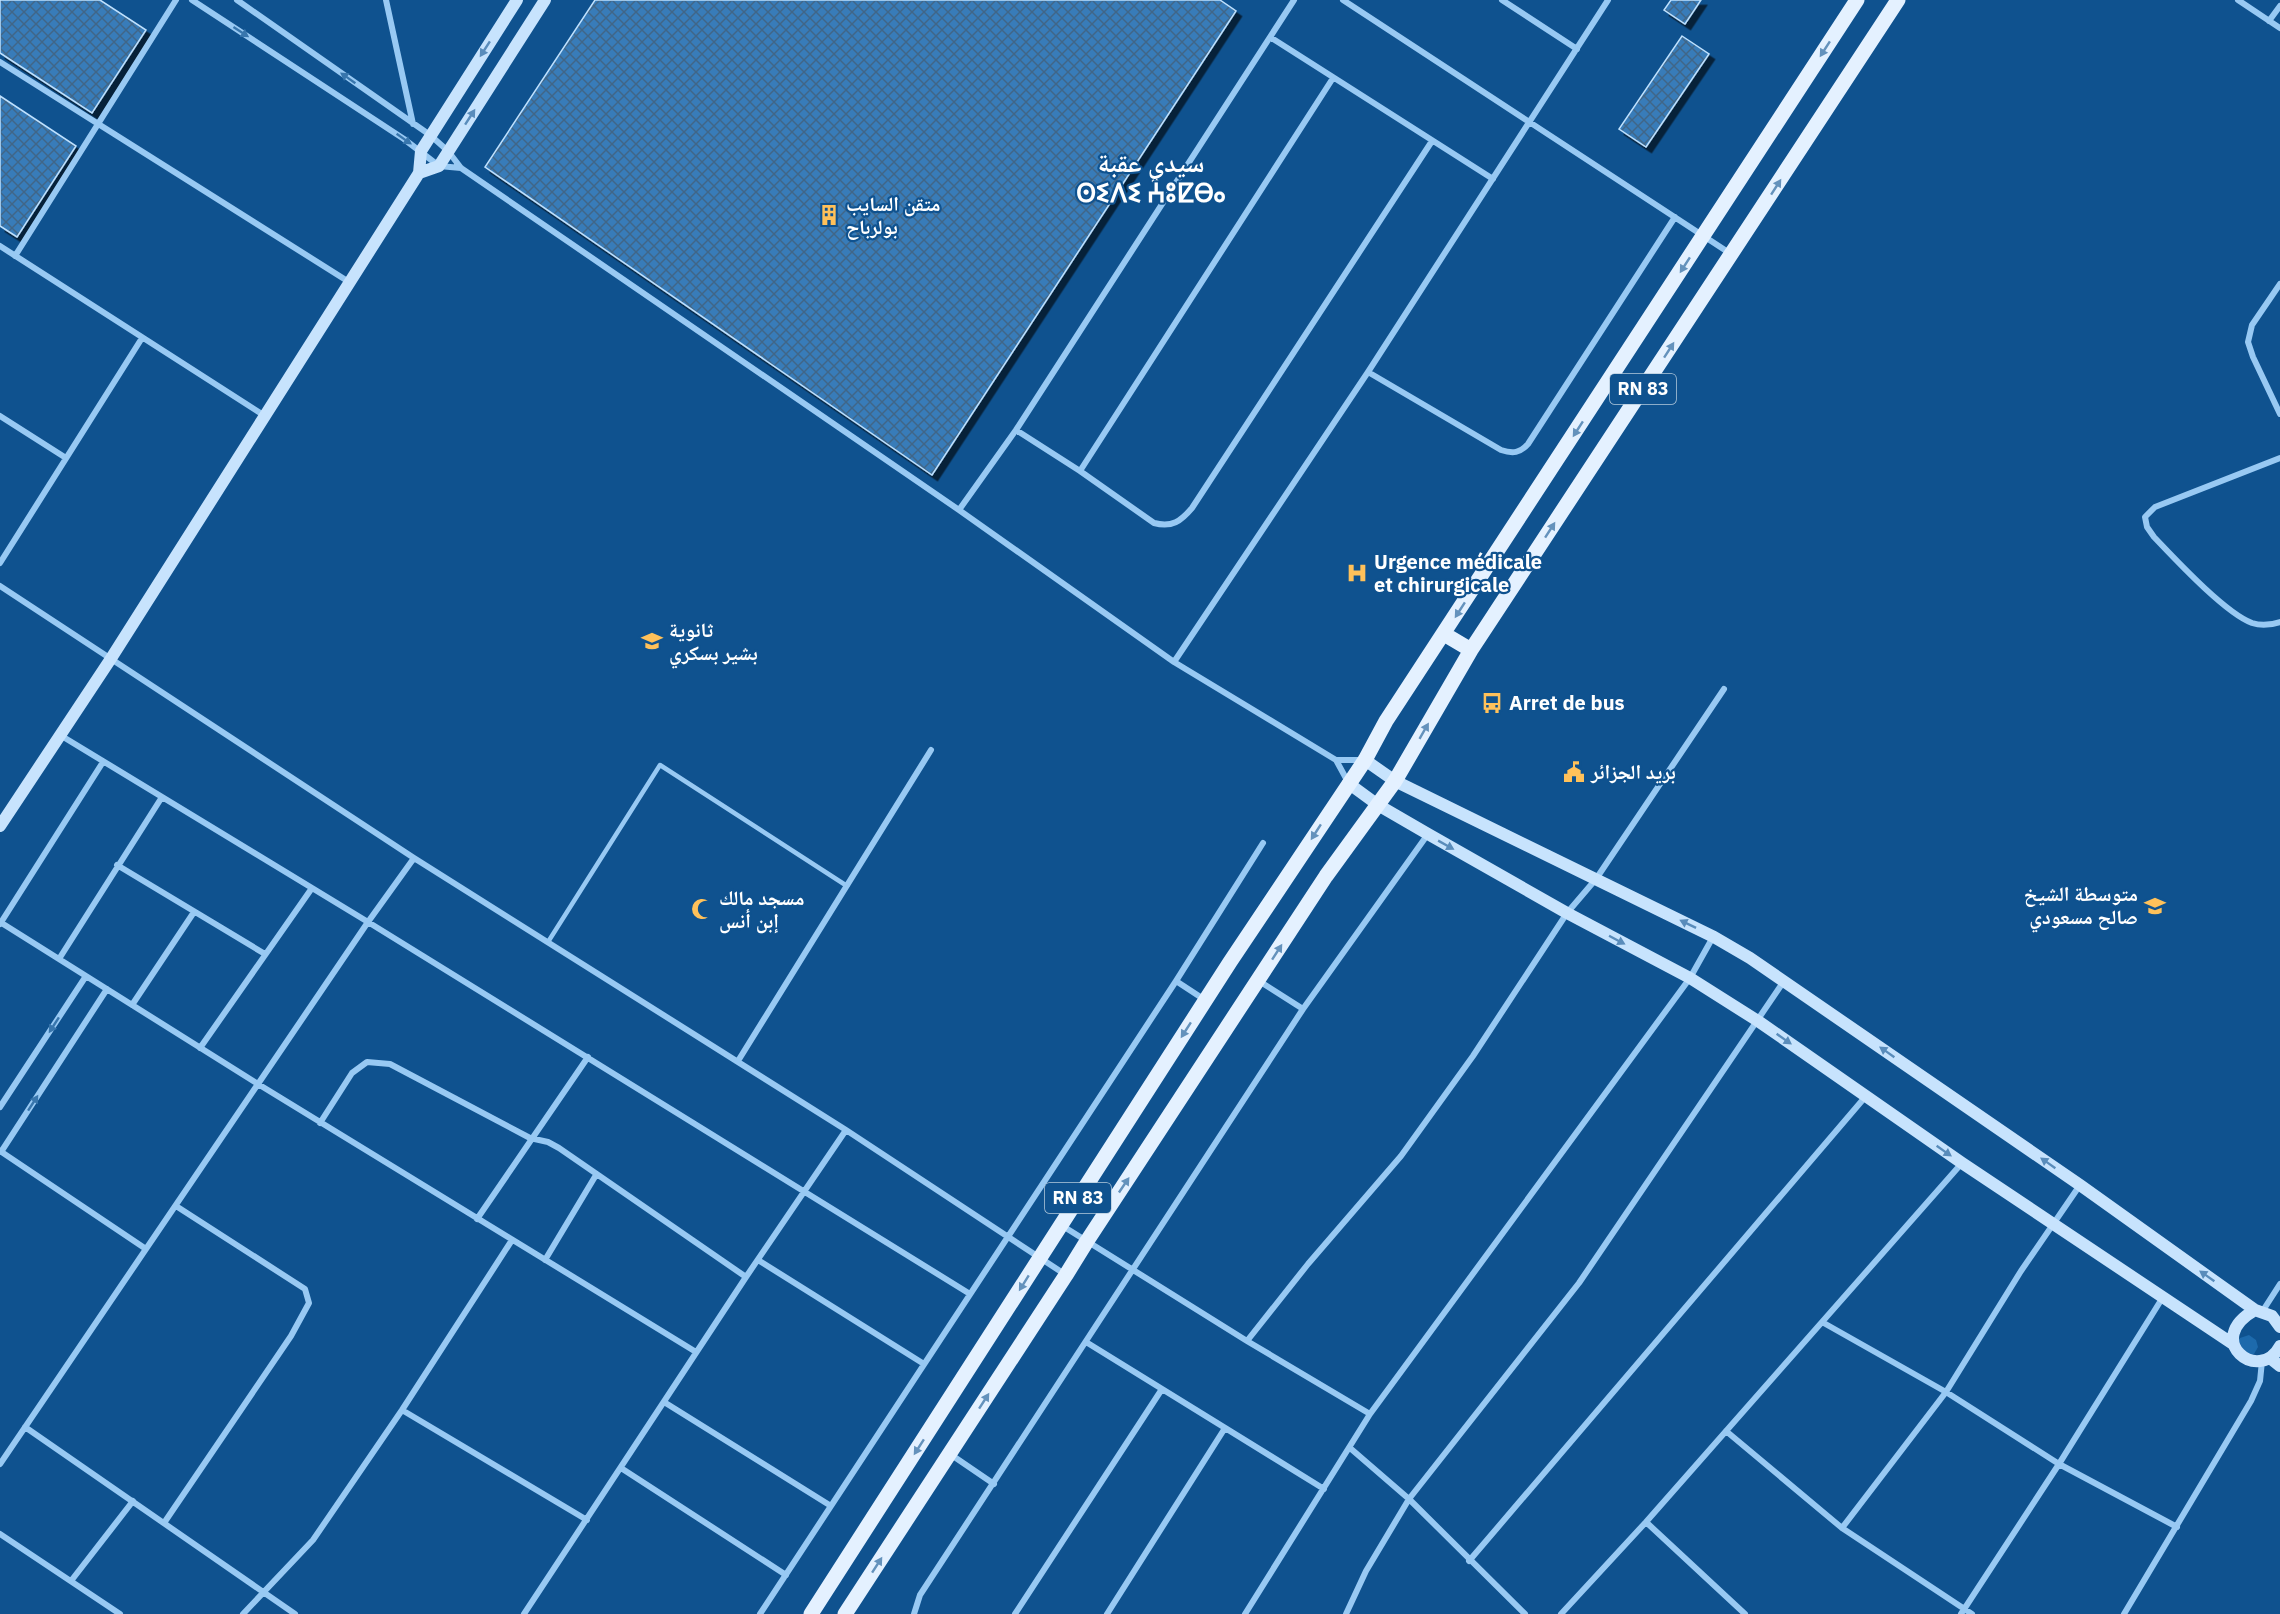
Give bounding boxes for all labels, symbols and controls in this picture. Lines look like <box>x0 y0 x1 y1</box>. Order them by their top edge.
one-way arrow <box>233 26 249 37</box>
one-way arrow <box>480 41 491 57</box>
one-way arrow <box>1819 41 1830 57</box>
one-way arrow <box>340 72 356 84</box>
one-way arrow <box>465 109 476 125</box>
one-way arrow <box>396 133 412 144</box>
district label: سيدي عقبة ⵙⵉⴷⵉ ⵄⵓⵇⴱⴰ <box>1076 145 1226 209</box>
one-way arrow <box>1770 178 1781 195</box>
place label: متقن السايب بولرباح <box>846 190 941 240</box>
building icon: متقن السايب بولرباح <box>817 203 841 227</box>
one-way arrow <box>1679 257 1690 274</box>
one-way arrow <box>1663 342 1675 358</box>
road number: RN 83 <box>1610 374 1676 404</box>
one-way arrow <box>1572 420 1583 437</box>
one-way arrow <box>1544 522 1555 538</box>
place label: Urgence médicale et chirurgicale <box>1374 548 1542 598</box>
hospital icon: Urgence médicale et chirurgicale <box>1345 561 1369 585</box>
one-way arrow <box>1455 602 1466 618</box>
place label: ثانوية بشير بسكري <box>669 616 758 669</box>
school or university icon: ثانوية بشير بسكري <box>640 629 664 653</box>
place label: Arret de bus <box>1509 689 1625 716</box>
bus stop icon: Arret de bus <box>1480 691 1504 715</box>
one-way arrow <box>1419 723 1430 739</box>
place label: بريد الجزائر <box>1590 758 1676 785</box>
public building icon: بريد الجزائر <box>1562 760 1586 784</box>
one-way arrow <box>1310 823 1322 839</box>
one-way arrow <box>1438 840 1455 850</box>
place label: متوسطة الشيخ صالح مسعودي <box>2024 880 2138 933</box>
place label: مسجد مالك إبن أنس <box>719 884 804 934</box>
school or university icon: متوسطة الشيخ صالح مسعودي <box>2143 894 2167 918</box>
mosque icon: مسجد مالك إبن أنس <box>690 897 714 921</box>
one-way arrow <box>1680 920 1697 929</box>
one-way arrow <box>1608 935 1625 944</box>
one-way arrow <box>1272 944 1283 960</box>
one-way arrow <box>48 1016 59 1033</box>
one-way arrow <box>1181 1022 1192 1038</box>
one-way arrow <box>1776 1033 1792 1044</box>
one-way arrow <box>1880 1046 1896 1058</box>
one-way arrow <box>27 1095 38 1111</box>
one-way arrow <box>1936 1145 1952 1156</box>
one-way arrow <box>2040 1157 2056 1169</box>
one-way arrow <box>1118 1177 1129 1193</box>
road number: RN 83 <box>1045 1183 1111 1213</box>
one-way arrow <box>2199 1271 2215 1282</box>
one-way arrow <box>1019 1274 1030 1291</box>
one-way arrow <box>978 1393 989 1410</box>
one-way arrow <box>914 1439 925 1455</box>
one-way arrow <box>872 1557 883 1573</box>

